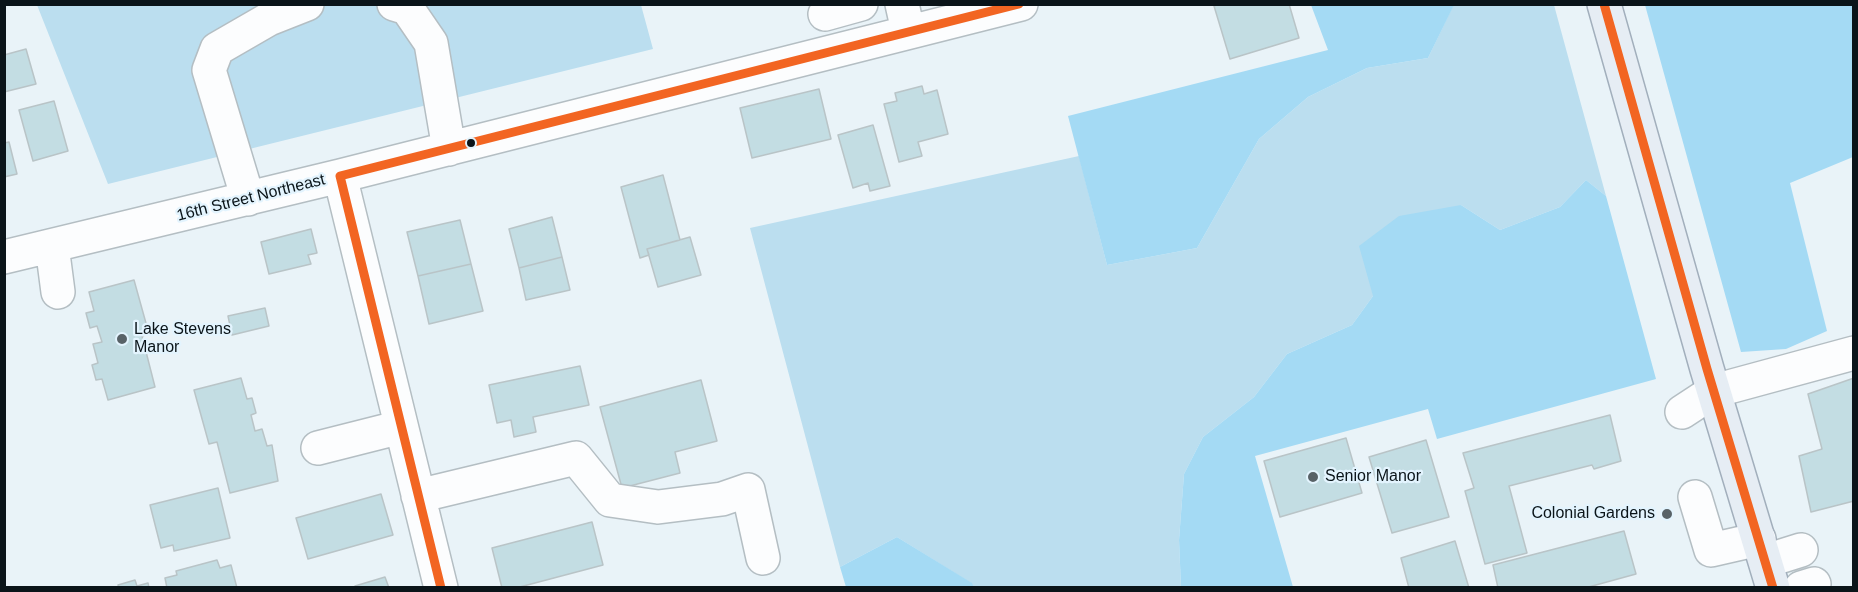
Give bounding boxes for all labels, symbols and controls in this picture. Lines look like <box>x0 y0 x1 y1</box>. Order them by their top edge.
unlabelled marker <box>465 137 477 149</box>
street label: 16th Street Northeast <box>175 170 327 226</box>
place label: Lake Stevens Manor <box>134 320 231 358</box>
marker: Lake Stevens Manor <box>115 332 129 346</box>
place label: Senior Manor <box>1325 467 1421 487</box>
marker: Senior Manor <box>1306 470 1320 484</box>
place label: Colonial Gardens <box>1531 504 1655 524</box>
marker: Colonial Gardens <box>1660 507 1674 521</box>

